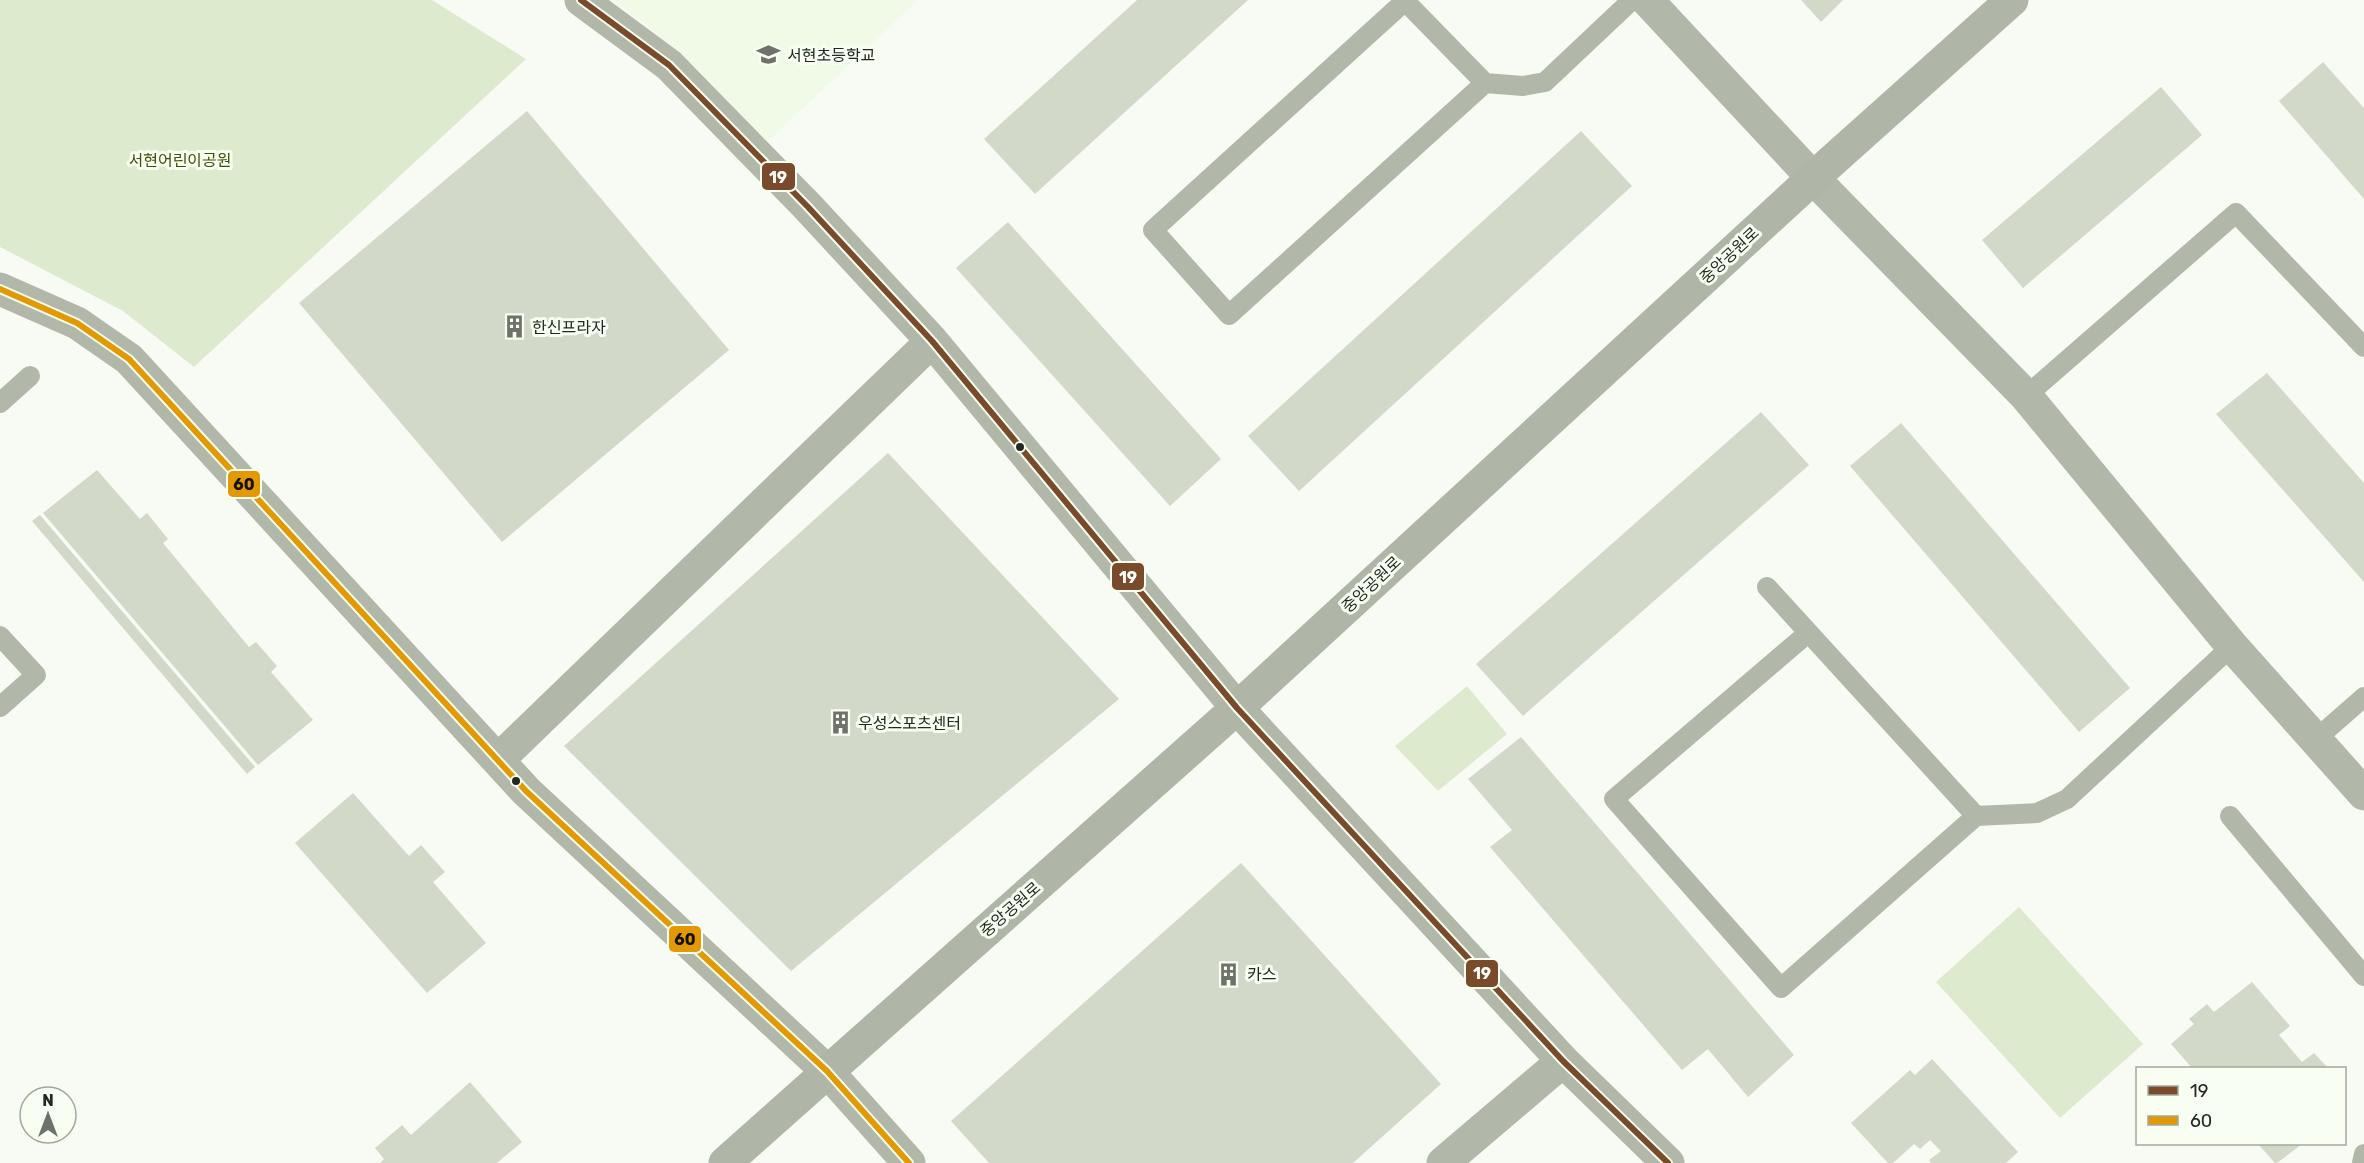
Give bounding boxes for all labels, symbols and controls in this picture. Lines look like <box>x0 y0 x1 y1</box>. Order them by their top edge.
school or university icon: 서현초등학교 <box>756 42 782 68</box>
place label: 서현초등학교 <box>787 46 875 65</box>
park label: 서현어린이공원 <box>128 151 232 170</box>
line badge: 19 <box>761 162 796 191</box>
text: 19 <box>769 168 787 187</box>
street label: 중앙공원로 <box>1696 223 1763 287</box>
building icon: 한신프라자 <box>501 314 527 340</box>
place label: 한신프라자 <box>532 318 606 337</box>
unlabelled marker <box>1014 441 1026 453</box>
line badge: 60 <box>227 470 261 498</box>
text: 60 <box>233 475 255 494</box>
street label: 중앙공원로 <box>1338 552 1405 616</box>
line badge: 19 <box>1111 562 1145 591</box>
text: 19 <box>1119 568 1137 587</box>
building icon: 우성스포츠센터 <box>827 710 853 736</box>
place label: 우성스포츠센터 <box>858 714 961 733</box>
unlabelled marker <box>510 775 522 787</box>
street label: 중앙공원로 <box>976 878 1045 941</box>
line badge: 60 <box>668 925 702 953</box>
text: 60 <box>674 930 696 949</box>
line badge: 19 <box>1465 959 1499 988</box>
building icon: 카스 <box>1216 961 1242 987</box>
text: 19 <box>1473 964 1491 983</box>
place label: 카스 <box>1247 965 1276 984</box>
legend <box>2136 1067 2346 1145</box>
text: 19 <box>2190 1080 2208 1102</box>
north arrow <box>18 1085 78 1145</box>
text: N <box>42 1091 54 1110</box>
text: 60 <box>2190 1110 2212 1132</box>

